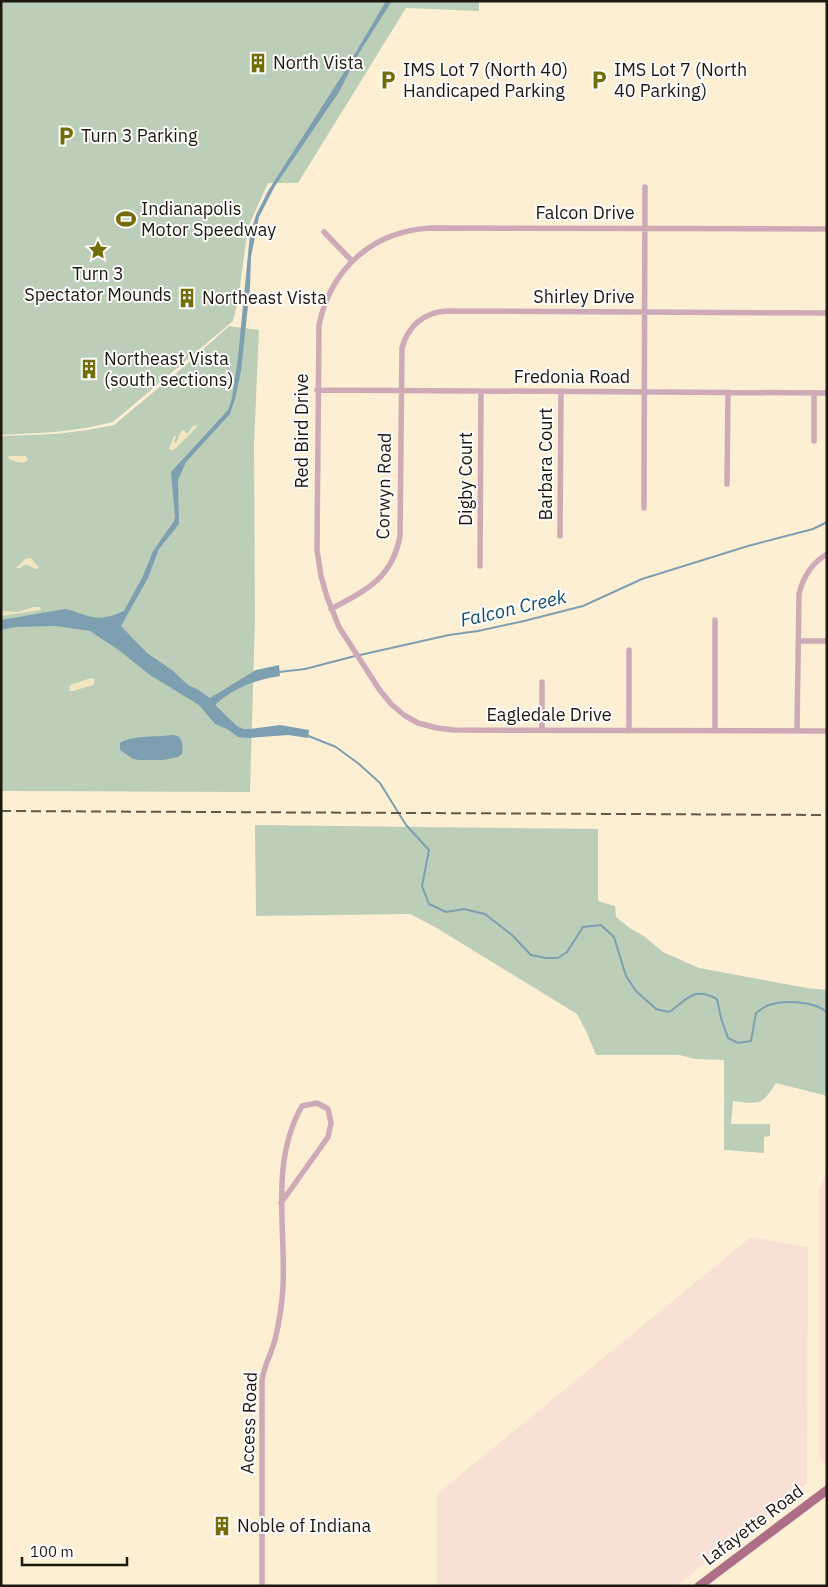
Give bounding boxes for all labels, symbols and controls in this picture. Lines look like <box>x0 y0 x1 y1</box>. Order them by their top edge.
place label: North Vista <box>273 51 364 74</box>
building icon: North Vista <box>247 52 269 74</box>
place label: IMS Lot 7 (North 40) Handicaped Parking <box>403 58 568 102</box>
place label: IMS Lot 7 (North 40 Parking) <box>614 58 747 102</box>
parking icon: IMS Lot 7 (North 40) Handicaped Parking <box>377 69 399 91</box>
parking icon: IMS Lot 7 (North 40 Parking) <box>588 69 610 91</box>
place label: Turn 3 Parking <box>81 124 198 147</box>
parking icon: Turn 3 Parking <box>55 125 77 147</box>
place label: Indianapolis Motor Speedway <box>141 197 276 241</box>
street label: Falcon Drive <box>535 201 635 224</box>
sports icon: Indianapolis Motor Speedway <box>115 208 137 230</box>
place icon: Turn 3 Spectator Mounds <box>87 239 109 261</box>
place label: Turn 3 Spectator Mounds <box>24 262 172 306</box>
street label: Shirley Drive <box>533 285 635 308</box>
place label: Northeast Vista <box>202 286 327 309</box>
building icon: Northeast Vista <box>176 287 198 309</box>
place label: Northeast Vista (south sections) <box>104 347 234 391</box>
building icon: Northeast Vista (south sections) <box>78 358 100 380</box>
street label: Fredonia Road <box>514 365 630 388</box>
street label: Red Bird Drive <box>290 373 313 489</box>
street label: Barbara Court <box>534 408 557 520</box>
street label: Corwyn Road <box>371 432 396 539</box>
street label: Digby Court <box>454 432 477 526</box>
water label: Falcon Creek <box>458 584 570 632</box>
street label: Eagledale Drive <box>486 703 612 726</box>
street label: Access Road <box>235 1371 262 1475</box>
street label: Lafayette Road <box>698 1479 808 1570</box>
place label: Noble of Indiana <box>237 1514 372 1537</box>
building icon: Noble of Indiana <box>211 1515 233 1537</box>
scale bar <box>22 1534 128 1566</box>
text: 100 m <box>30 1542 74 1561</box>

